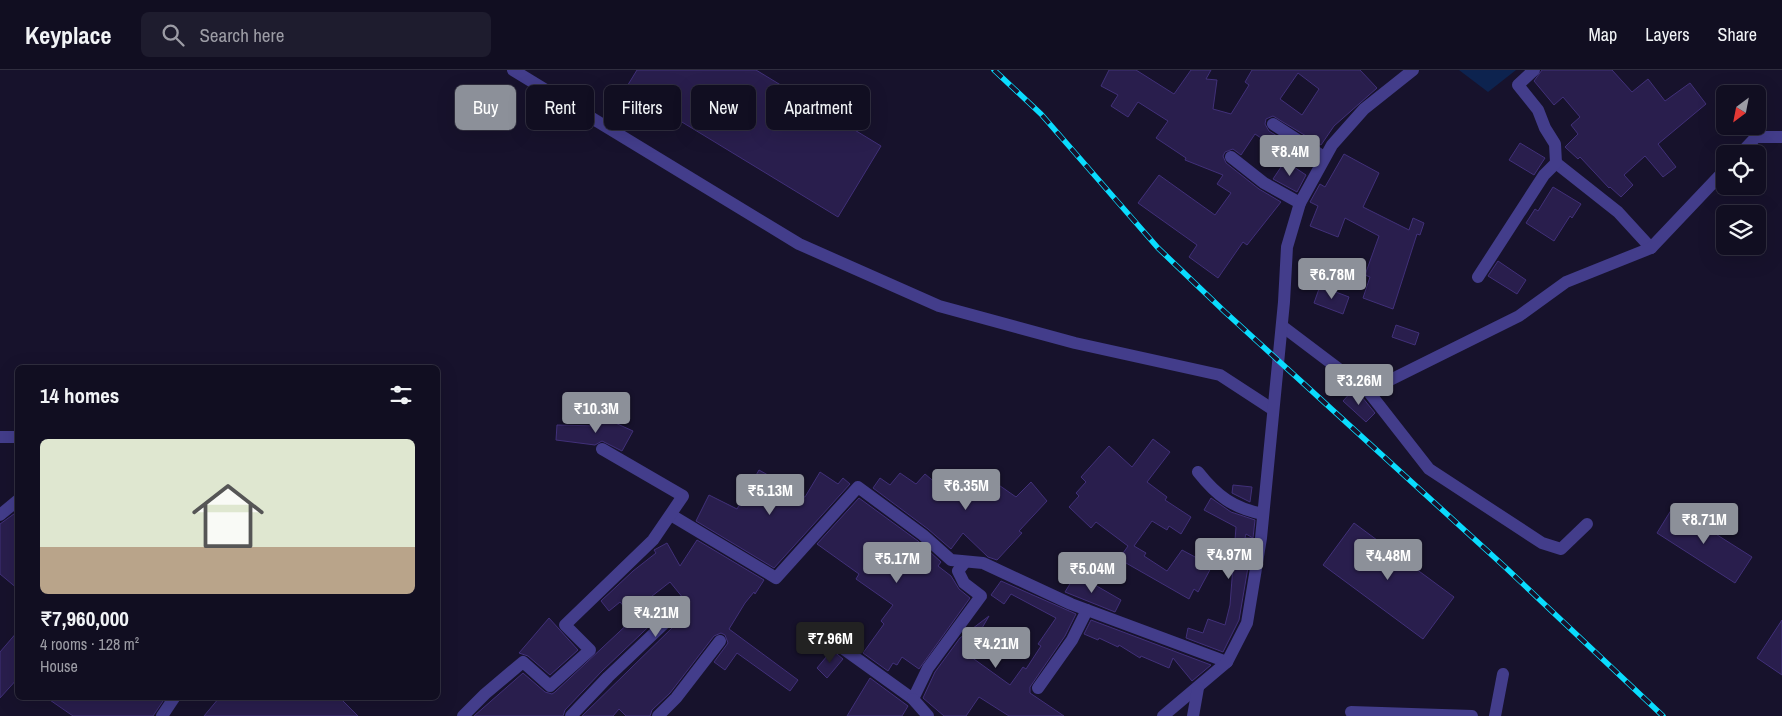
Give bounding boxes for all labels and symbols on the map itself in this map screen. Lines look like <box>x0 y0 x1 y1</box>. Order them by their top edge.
north arrow <box>1716 85 1766 135</box>
pin: ₹8.4M <box>1255 134 1325 177</box>
pin: ₹6.78M <box>1291 258 1373 300</box>
pin: ₹3.26M <box>1318 364 1400 406</box>
pin: ₹10.3M <box>555 392 637 434</box>
pin: ₹6.35M <box>925 468 1007 511</box>
pin: ₹5.13M <box>729 474 811 516</box>
pin: ₹8.71M <box>1663 502 1745 545</box>
pin: ₹4.97M <box>1188 538 1270 580</box>
pin: ₹4.48M <box>1347 538 1429 581</box>
pin: ₹5.17M <box>856 542 938 584</box>
pin: ₹5.04M <box>1051 552 1133 594</box>
pin: ₹4.21M <box>615 596 697 638</box>
pin: ₹7.96M <box>789 622 871 664</box>
pin: ₹4.21M <box>955 626 1037 669</box>

